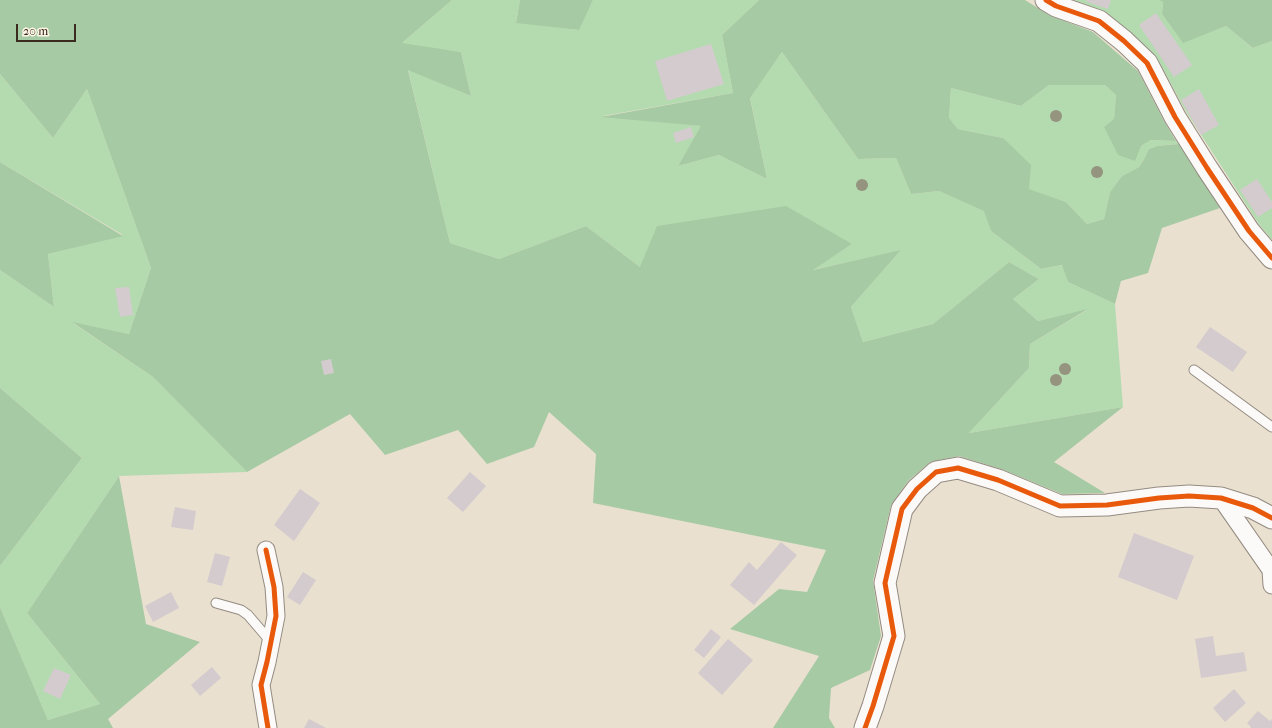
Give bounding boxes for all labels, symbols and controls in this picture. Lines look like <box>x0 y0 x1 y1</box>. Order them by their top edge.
scale bar <box>18 16 78 42</box>
text: 20 m <box>23 24 48 38</box>

